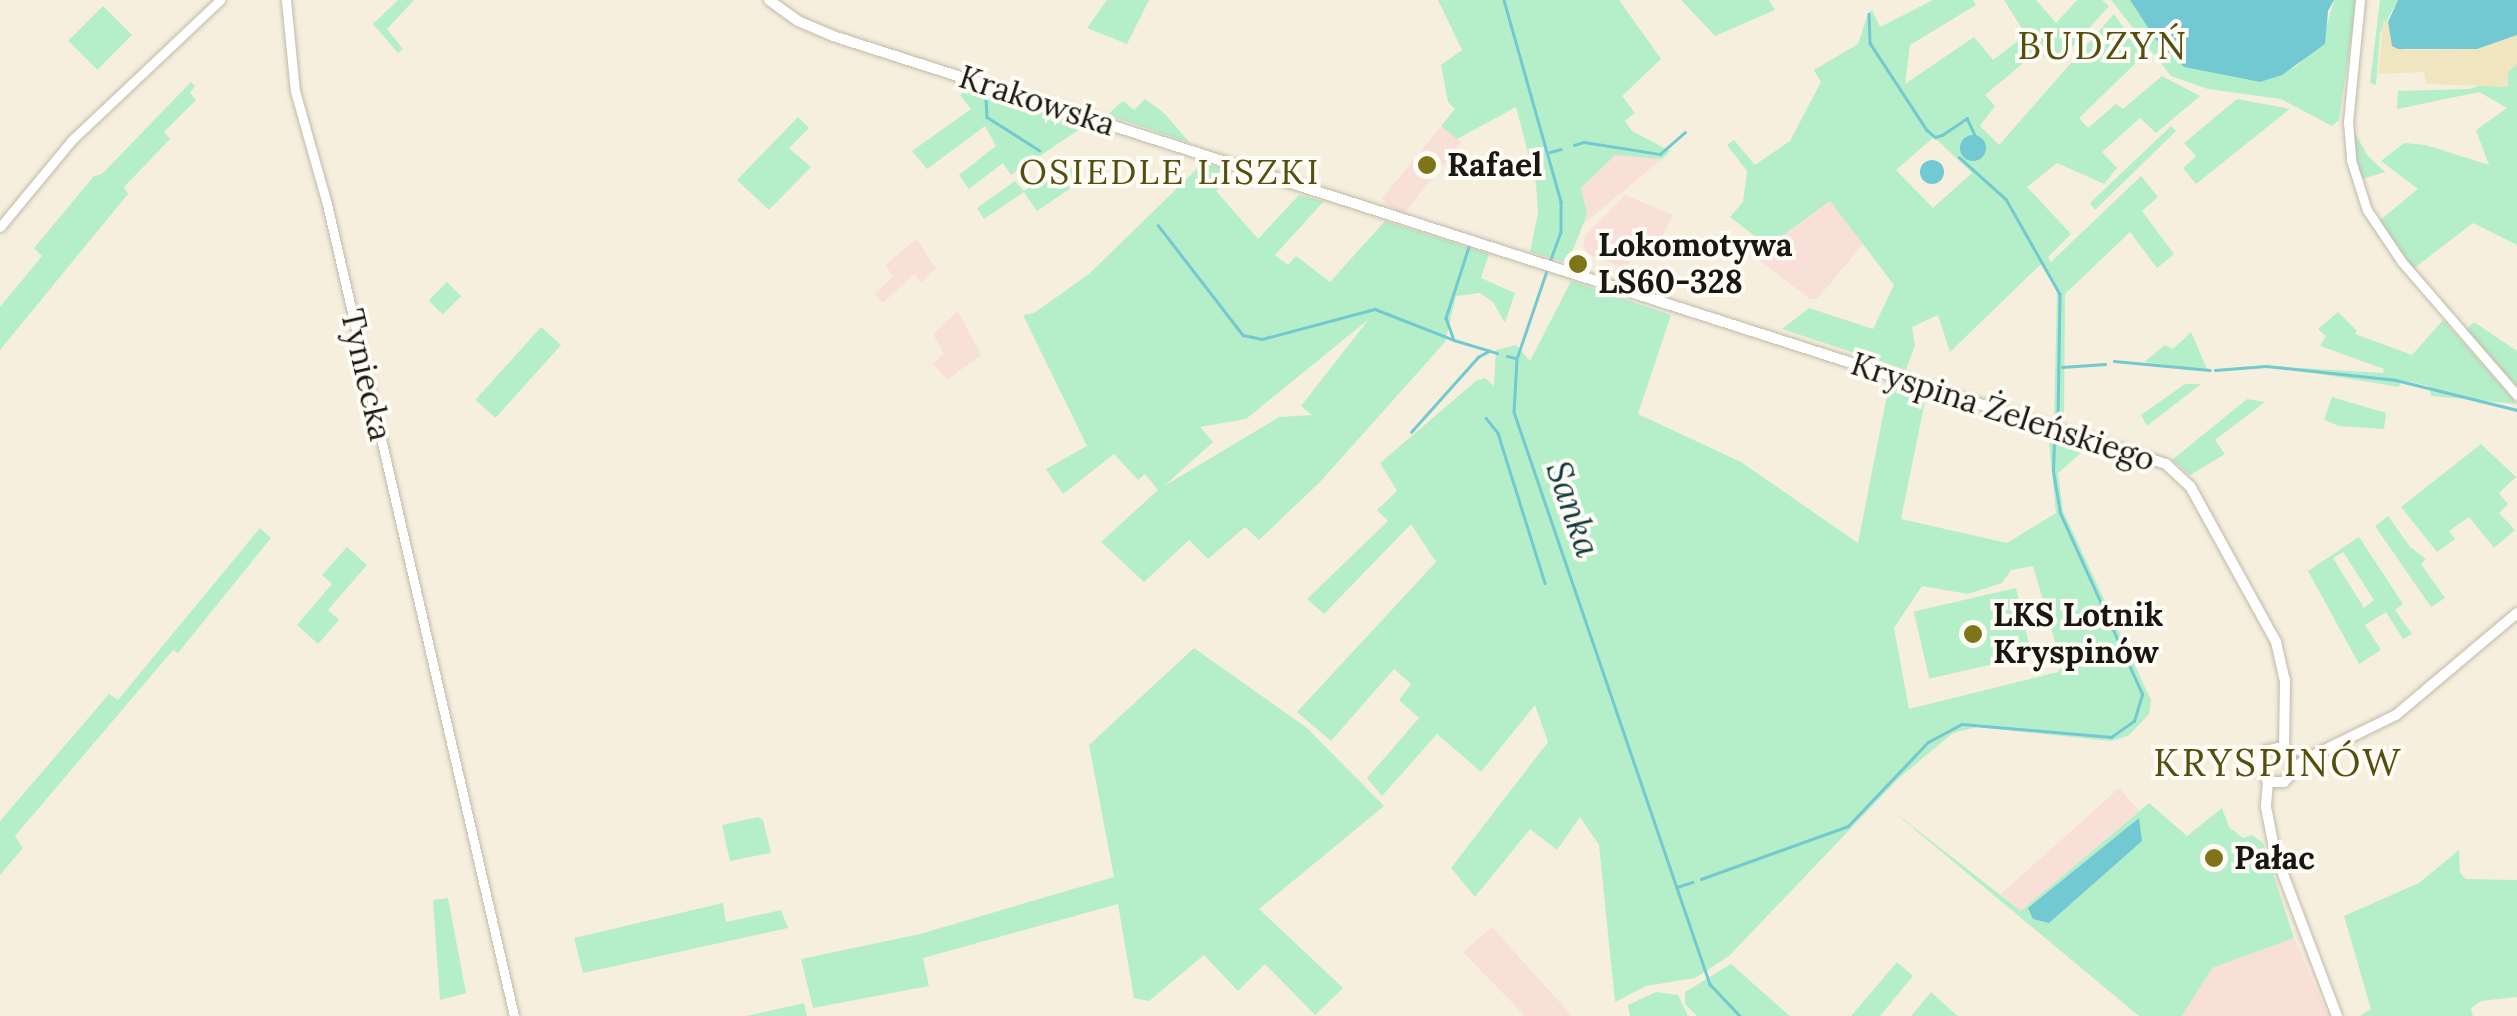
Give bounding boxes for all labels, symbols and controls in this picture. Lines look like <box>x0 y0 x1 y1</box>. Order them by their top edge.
district label: BUDZYŃ <box>2017 23 2189 69</box>
street label: Krakowska <box>954 58 1120 144</box>
place label: Rafael <box>1447 146 1542 184</box>
district label: OSIEDLE LISZKI <box>1019 151 1321 193</box>
marker: Rafael <box>1416 154 1438 176</box>
place label: Lokomotywa LS60-328 <box>1598 227 1793 302</box>
marker: Lokomotywa LS60-328 <box>1567 253 1589 275</box>
street label: Tyniecka <box>332 306 400 444</box>
street label: Kryspina Żeleńskiego <box>1846 345 2160 479</box>
water label: Sanka <box>1537 456 1609 562</box>
place label: LKS Lotnik Kryspinów <box>1993 597 2163 672</box>
marker: LKS Lotnik Kryspinów <box>1962 623 1984 645</box>
district label: KRYSPINÓW <box>2153 740 2403 786</box>
place label: Pałac <box>2234 839 2315 877</box>
marker: Pałac <box>2203 847 2225 869</box>

